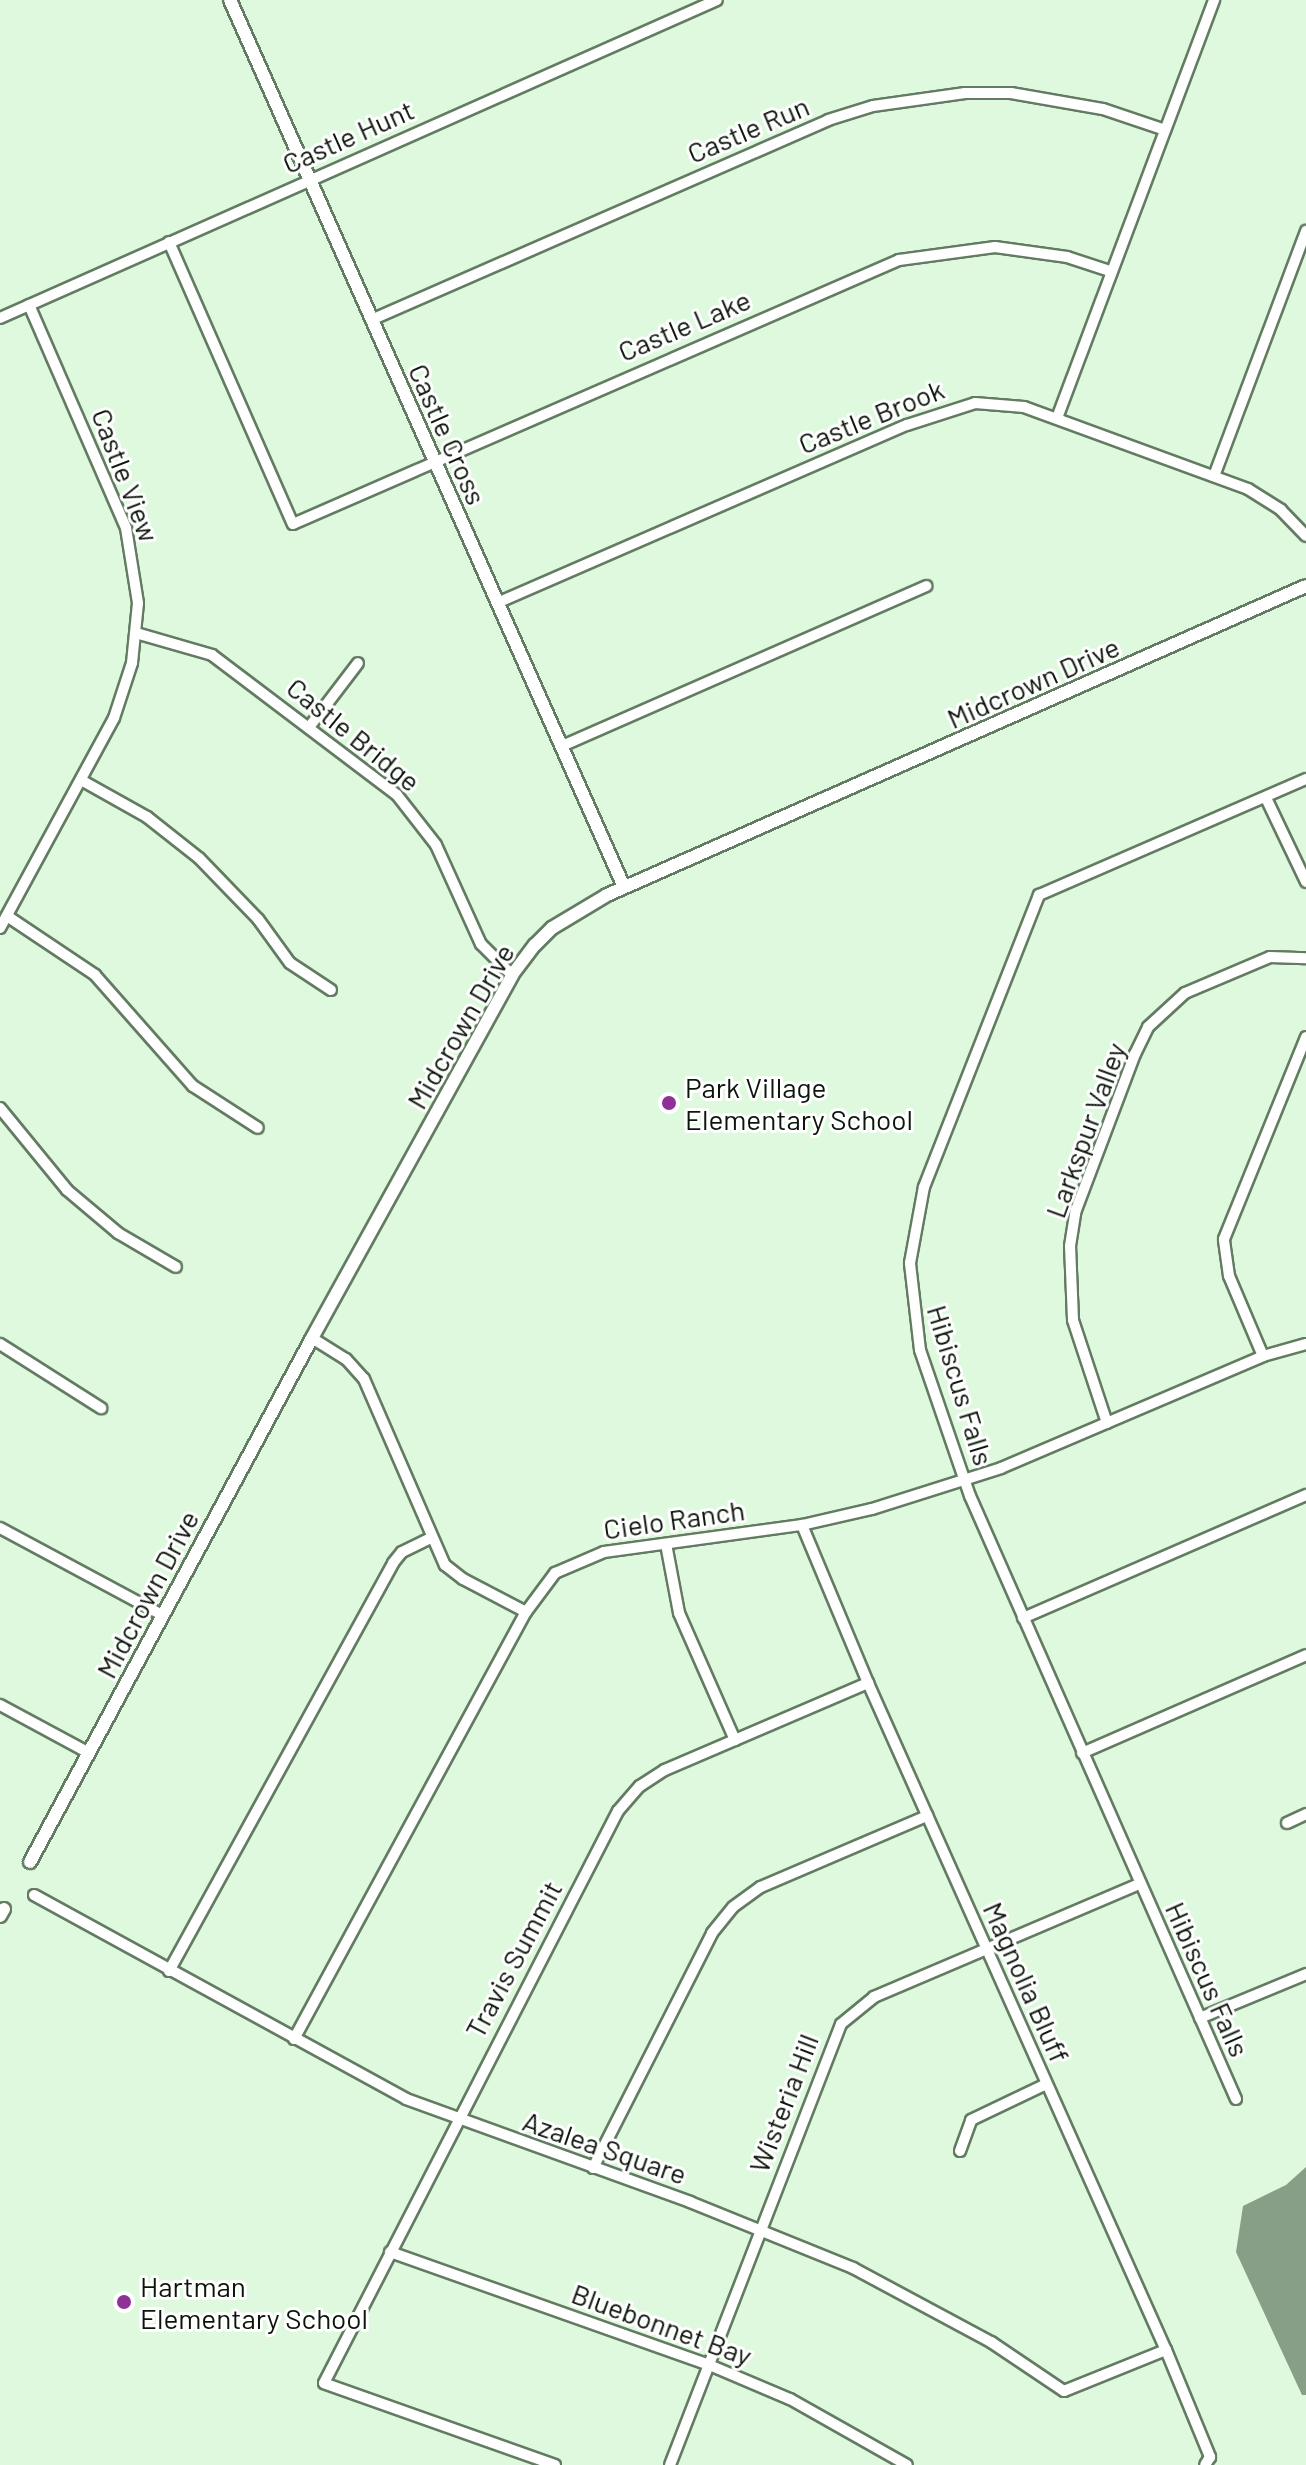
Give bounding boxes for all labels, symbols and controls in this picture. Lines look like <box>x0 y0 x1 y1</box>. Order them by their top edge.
street label: Castle Run <box>682 88 814 170</box>
street label: Castle Hunt <box>277 92 419 180</box>
street label: Castle Lake <box>613 282 755 368</box>
street label: Castle Cross <box>402 358 494 510</box>
street label: Castle Brook <box>793 372 949 460</box>
street label: Castle View <box>85 404 167 546</box>
street label: Midcrown Drive <box>942 629 1124 735</box>
street label: Castle Bridge <box>281 670 427 798</box>
street label: Midcrown Drive <box>399 937 521 1115</box>
street label: Larkspur Valley <box>1038 1038 1132 1222</box>
place label: Park Village Elementary School <box>685 1070 913 1136</box>
marker: Park Village Elementary School <box>660 1094 678 1112</box>
street label: Hibiscus Falls <box>921 1301 1001 1469</box>
street label: Cielo Ranch <box>601 1492 747 1546</box>
street label: Midcrown Drive <box>89 1504 205 1684</box>
street label: Travis Summit <box>458 1875 568 2043</box>
street label: Magnolia Bluff <box>977 1897 1077 2067</box>
street label: Hibiscus Falls <box>1159 1897 1257 2061</box>
street label: Wisteria Hill <box>741 2029 825 2177</box>
street label: Azalea Square <box>519 2103 691 2191</box>
place label: Hartman Elementary School <box>140 2269 368 2335</box>
street label: Bluebonnet Bay <box>567 2276 757 2372</box>
marker: Hartman Elementary School <box>115 2293 133 2311</box>

